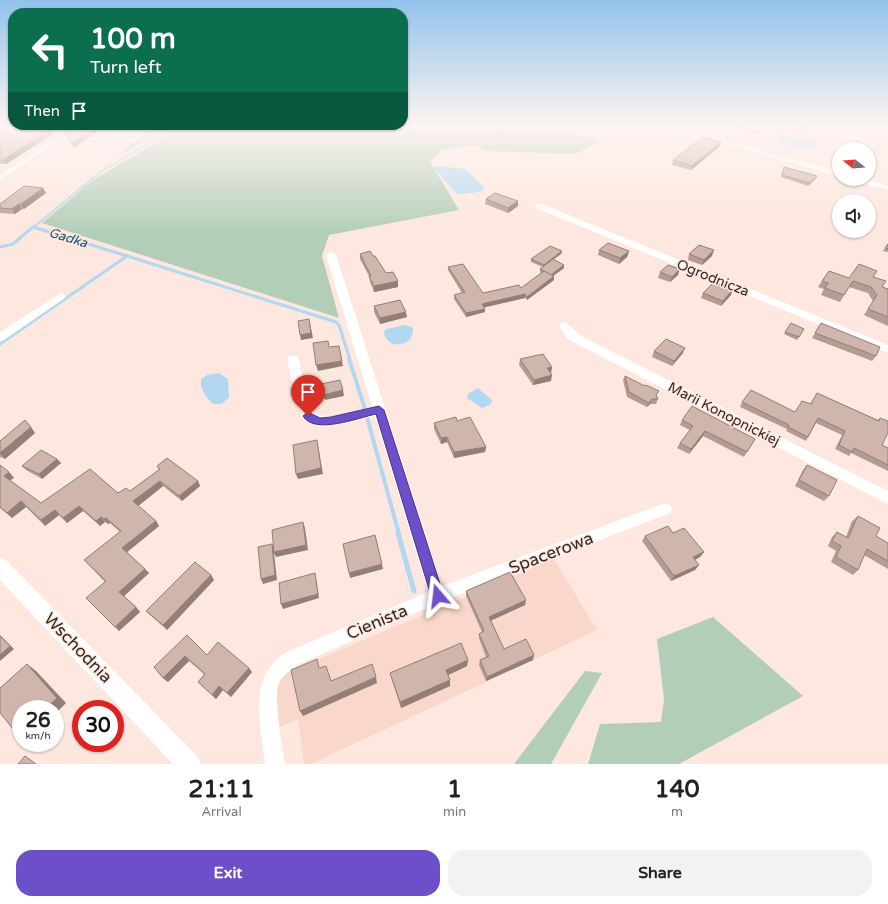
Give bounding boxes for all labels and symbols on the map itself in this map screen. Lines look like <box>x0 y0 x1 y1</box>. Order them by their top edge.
north arrow <box>832 142 876 186</box>
water label: Gadka <box>47 225 90 252</box>
street label: Ogrodnicza <box>674 256 752 300</box>
pin <box>291 375 325 416</box>
street label: Marii Konopnickiej <box>665 378 783 450</box>
street label: Spacerowa <box>506 527 596 579</box>
position arrow <box>417 575 459 617</box>
street label: Cienista <box>343 600 411 644</box>
street label: Wschodnia <box>39 609 117 687</box>
speed limit sign: 30 <box>72 700 124 752</box>

